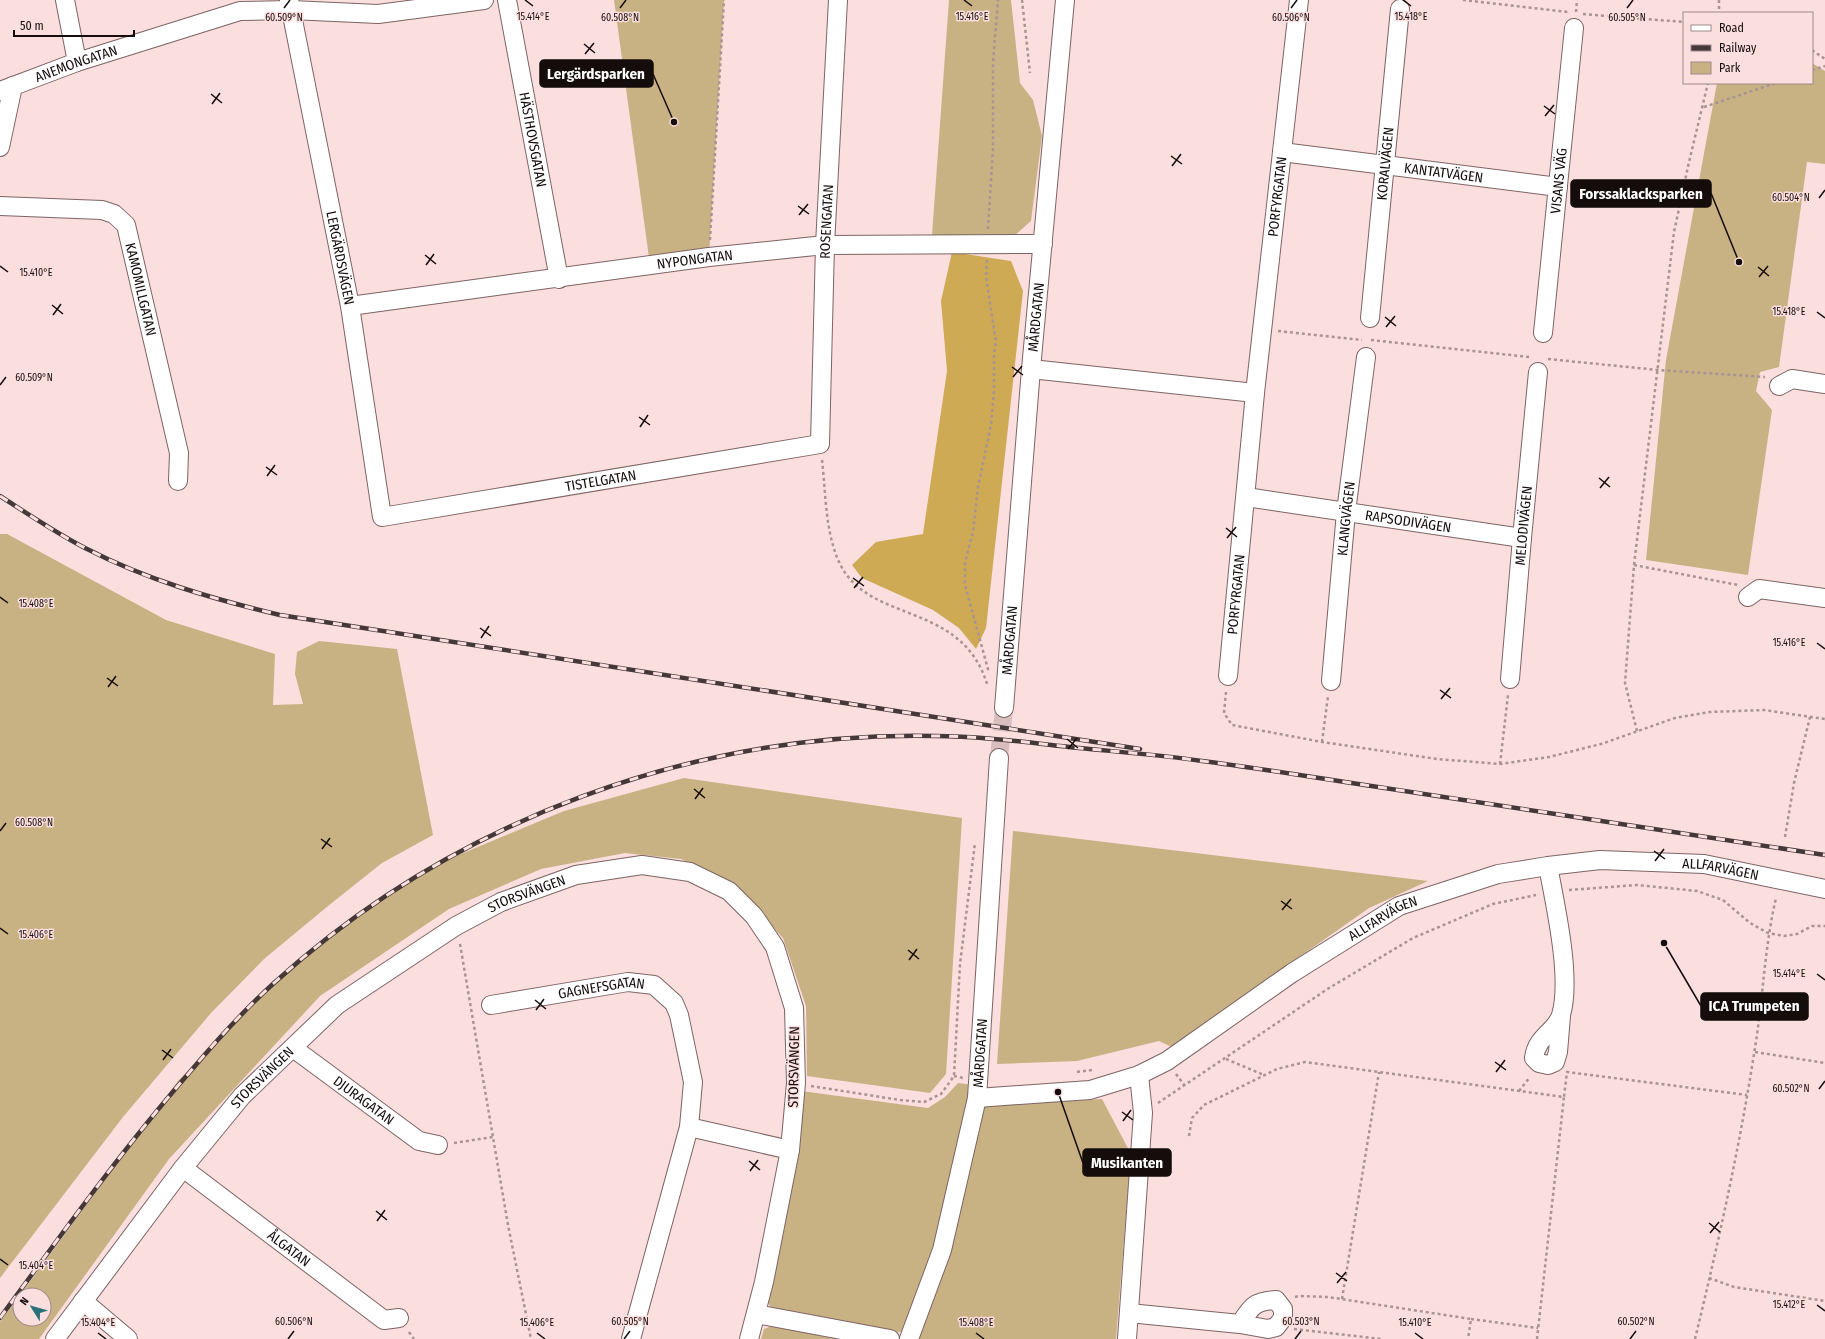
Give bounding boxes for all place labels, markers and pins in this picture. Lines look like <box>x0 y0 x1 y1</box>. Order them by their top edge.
callout: Lergärdsparken <box>540 60 653 87</box>
callout: Forssaklacksparken <box>1571 180 1711 207</box>
callout: ICA Trumpeten <box>1701 993 1808 1020</box>
callout: Musikanten <box>1083 1149 1171 1176</box>

